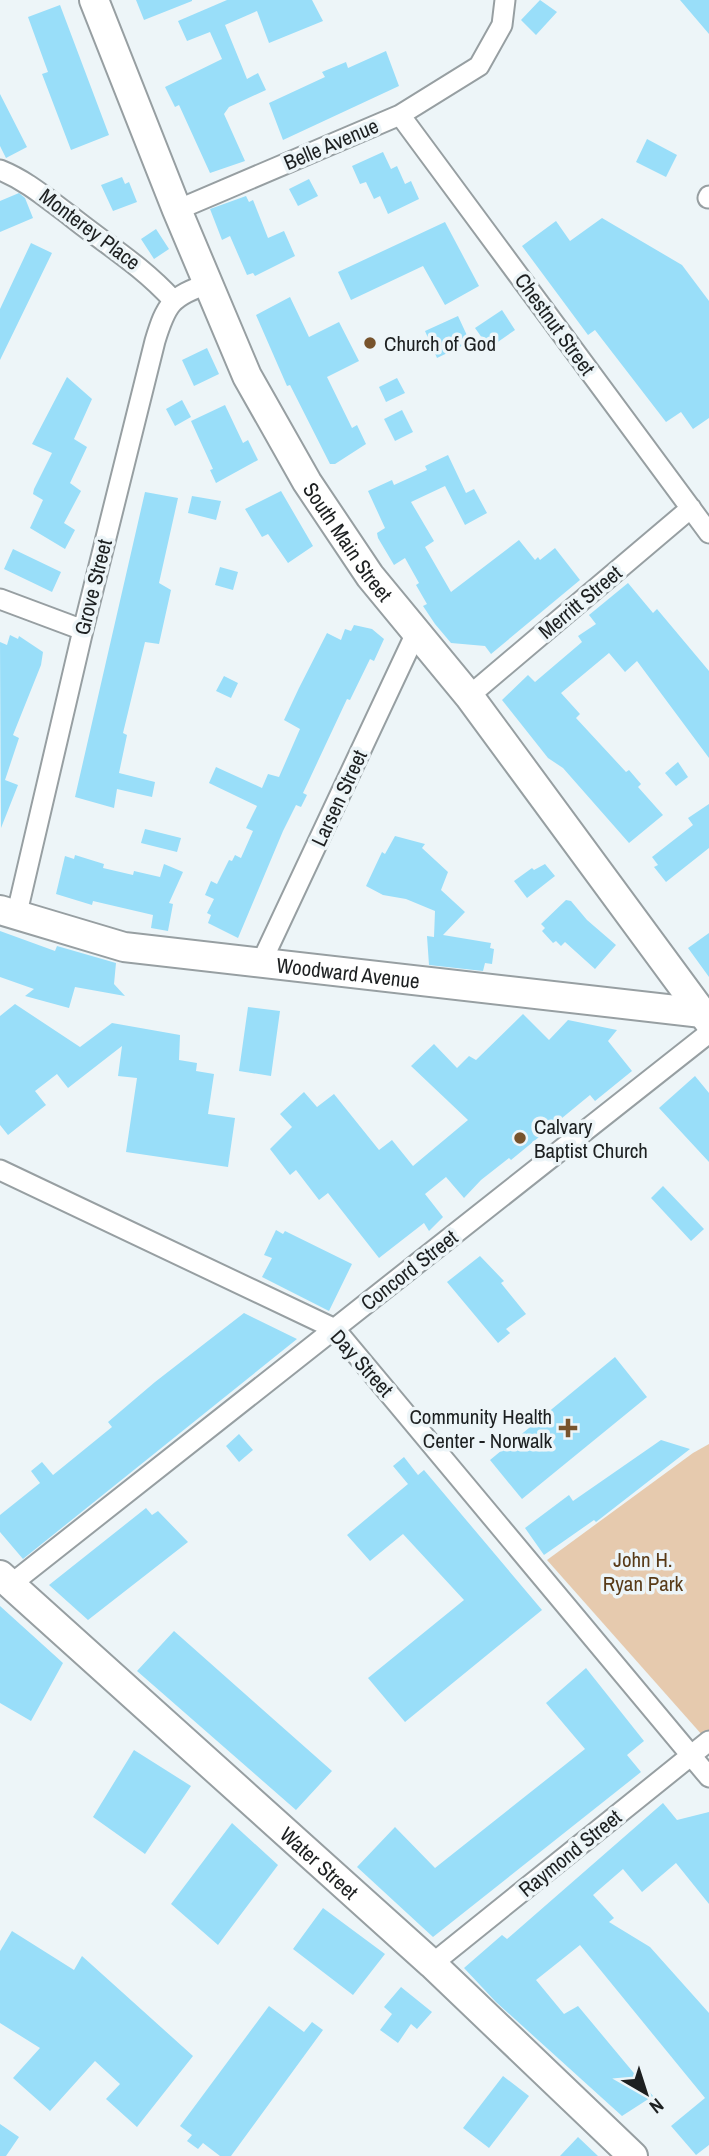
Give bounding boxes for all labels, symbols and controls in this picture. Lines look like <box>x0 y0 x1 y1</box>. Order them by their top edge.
street label: Belle Avenue <box>279 111 383 177</box>
street label: Monterey Place <box>33 181 147 277</box>
street label: Chestnut Street <box>508 267 602 381</box>
place label: Church of God <box>384 329 496 358</box>
marker: Church of God <box>362 335 378 351</box>
street label: South Main Street <box>297 476 399 607</box>
street label: Grove Street <box>67 536 119 638</box>
street label: Merritt Street <box>532 558 628 645</box>
street label: Larsen Street <box>304 745 374 851</box>
street label: Woodward Avenue <box>275 950 421 995</box>
place label: Calvary Baptist Church <box>534 1112 648 1165</box>
marker: Calvary Baptist Church <box>512 1130 528 1146</box>
street label: Concord Street <box>354 1223 464 1317</box>
street label: Day Street <box>324 1323 400 1403</box>
place label: Community Health Center - Norwalk <box>409 1402 552 1455</box>
marker: Community Health Center - Norwalk <box>558 1418 578 1438</box>
park label: John H. Ryan Park <box>603 1545 684 1598</box>
street label: Raymond Street <box>513 1802 628 1903</box>
street label: Water Street <box>274 1820 365 1906</box>
north arrow <box>611 2058 681 2128</box>
text: N <box>644 2093 669 2120</box>

